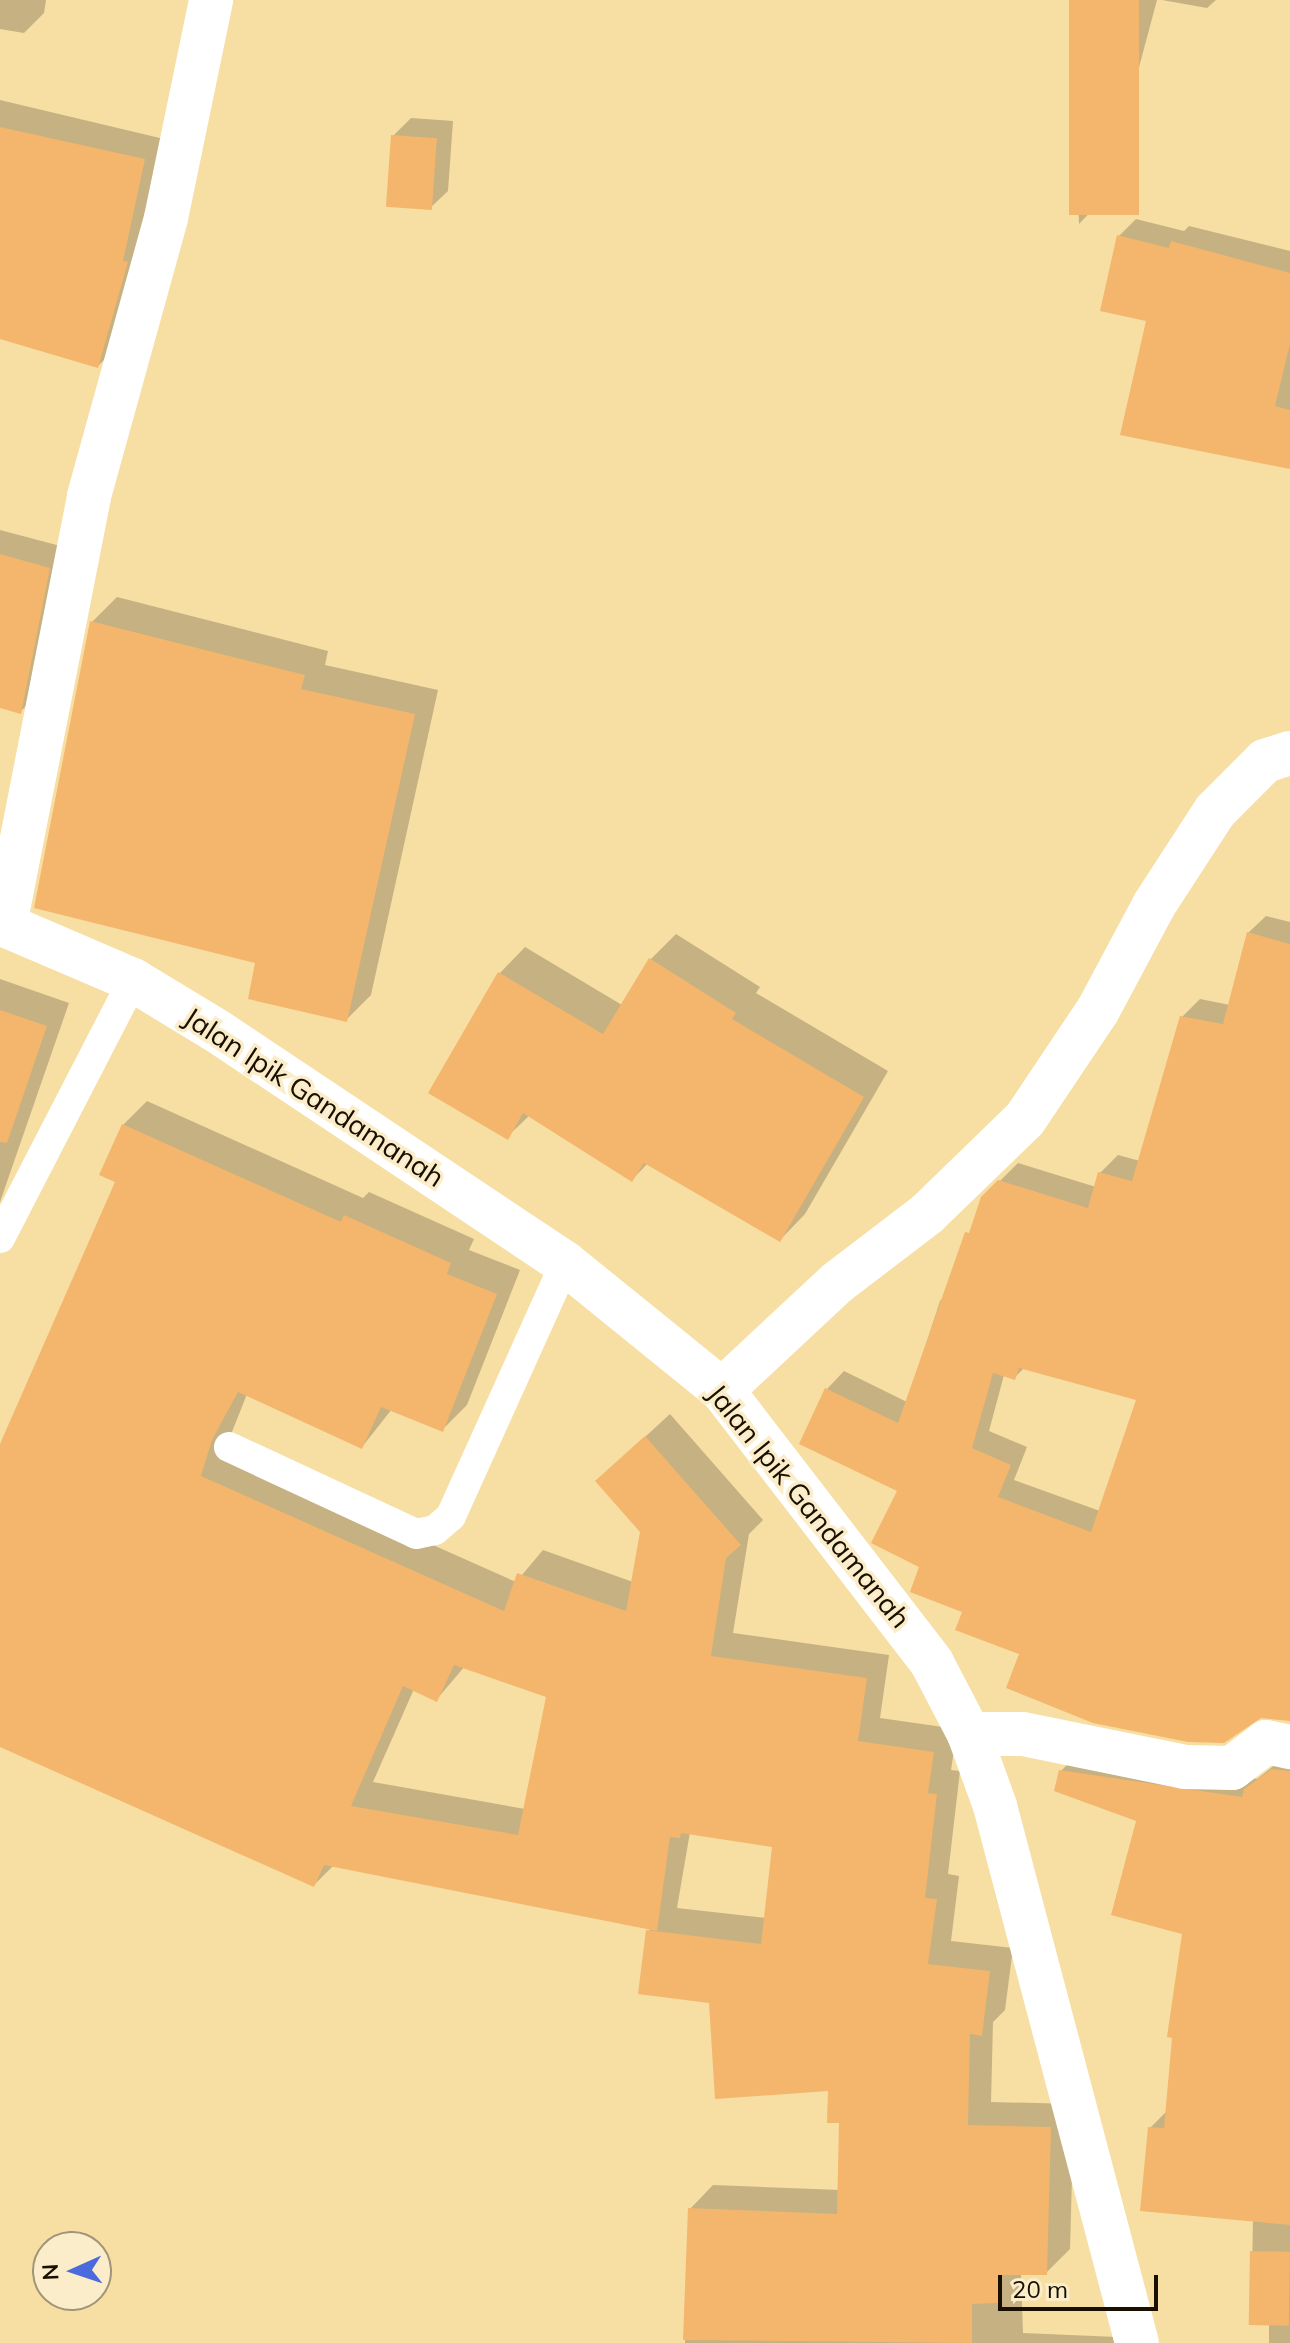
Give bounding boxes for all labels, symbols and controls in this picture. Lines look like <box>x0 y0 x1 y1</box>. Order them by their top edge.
street label: Jalan Ipik Gandamanah <box>177 1000 451 1194</box>
street label: Jalan Ipik Gandamanah <box>700 1377 918 1635</box>
north arrow <box>32 2231 112 2311</box>
scale bar <box>1002 2259 1162 2309</box>
text: N <box>36 2263 64 2281</box>
text: 20 m <box>1012 2274 1068 2304</box>

